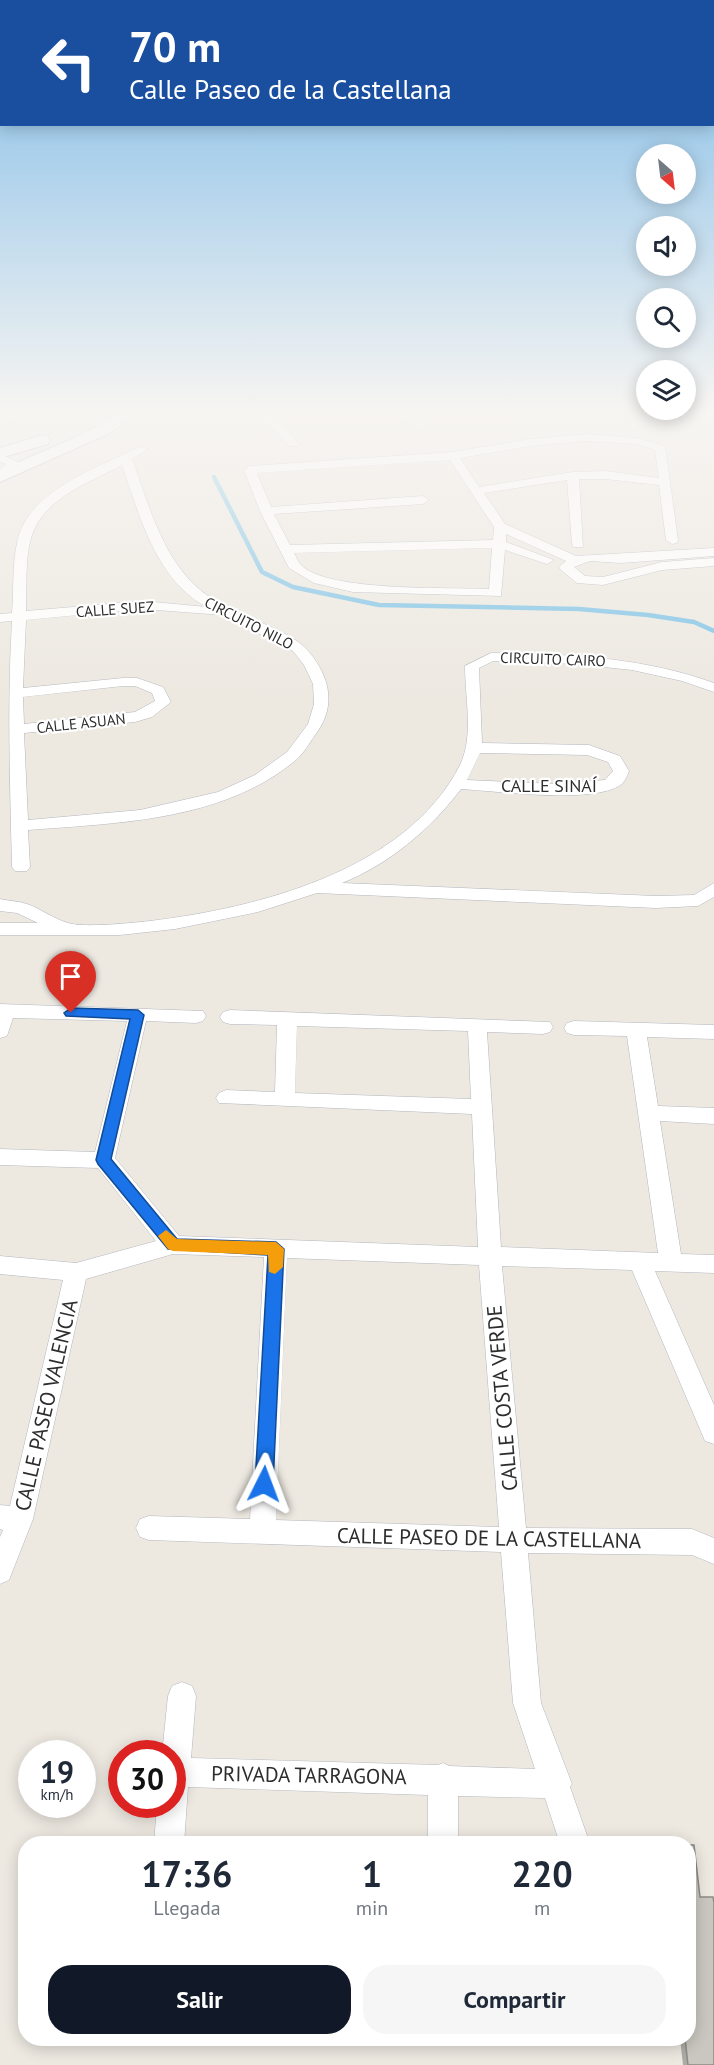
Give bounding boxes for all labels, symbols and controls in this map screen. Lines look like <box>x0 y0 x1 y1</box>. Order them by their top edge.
text: 70 m <box>129 19 221 74</box>
icon: left <box>30 24 108 102</box>
text: Calle Paseo de la Castellana <box>129 72 452 106</box>
north arrow <box>636 144 696 204</box>
map controls <box>636 144 696 420</box>
button: sound <box>636 216 696 276</box>
button: search <box>636 288 696 348</box>
button: layers <box>636 360 696 420</box>
street label: CIRCUITO NILO <box>201 592 297 654</box>
street label: CALLE SUEZ <box>75 597 155 621</box>
street label: CIRCUITO CAIRO <box>500 648 606 670</box>
street label: CALLE ASUAN <box>36 709 126 737</box>
street label: CALLE SINAÍ <box>501 774 598 797</box>
pin <box>45 951 96 1013</box>
icon: arrive <box>54 960 87 993</box>
street label: CALLE PASEO VALENCIA <box>8 1296 84 1514</box>
street label: CALLE COSTA VERDE <box>480 1304 524 1492</box>
position arrow <box>232 1452 296 1516</box>
street label: CALLE PASEO DE LA CASTELLANA <box>337 1522 642 1554</box>
speed limit sign: 30 <box>108 1740 186 1818</box>
text: 19 <box>40 1752 74 1791</box>
street label: PRIVADA TARRAGONA <box>211 1760 408 1790</box>
text: km/h <box>41 1785 73 1804</box>
text: 17:36 <box>141 1850 233 1897</box>
text: 1 <box>362 1850 382 1897</box>
text: 220 <box>512 1850 573 1897</box>
text: Llegada <box>153 1895 221 1921</box>
text: min <box>356 1895 388 1921</box>
text: m <box>534 1895 550 1921</box>
button: Salir <box>48 1965 351 2034</box>
button: Compartir <box>363 1965 666 2034</box>

